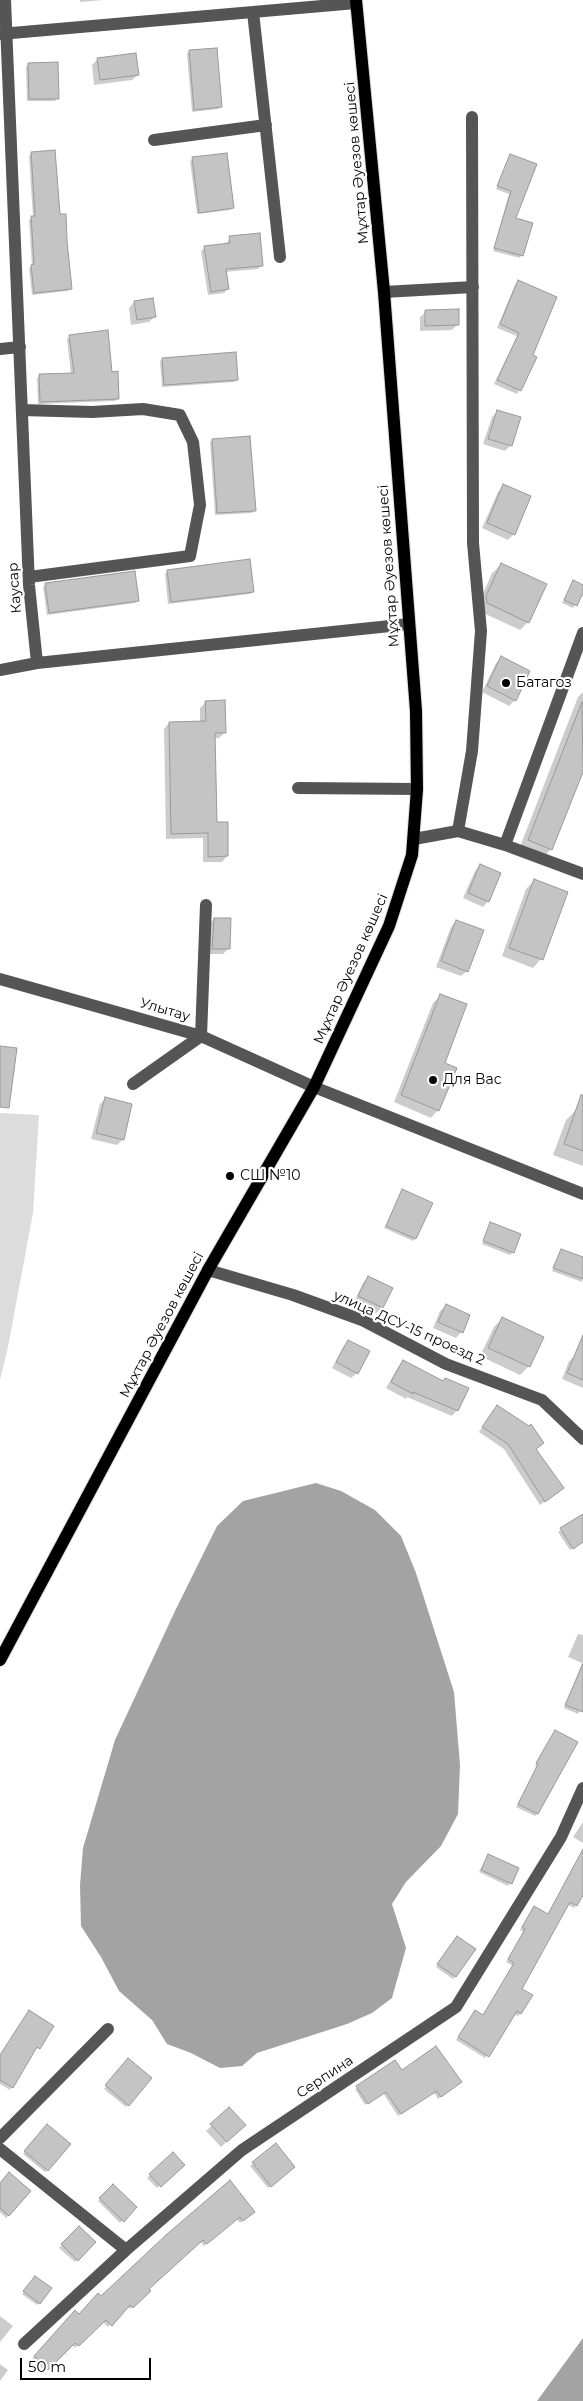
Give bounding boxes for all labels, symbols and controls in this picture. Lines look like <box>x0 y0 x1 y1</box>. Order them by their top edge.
street label: Мұхтар Әуезов көшесі <box>342 81 372 245</box>
street label: Мұхтар Әуезов көшесі <box>375 484 403 648</box>
street label: Каусар <box>5 562 25 614</box>
place label: Батагоз <box>516 675 572 691</box>
marker: Батагоз <box>500 677 512 689</box>
street label: Мұхтар Әуезов көшесі <box>310 891 392 1047</box>
street label: Улытау <box>138 995 192 1025</box>
place label: Для Вас <box>443 1072 502 1088</box>
marker: Для Вас <box>427 1074 439 1086</box>
place label: СШ №10 <box>240 1168 301 1184</box>
marker: СШ №10 <box>224 1170 236 1182</box>
street label: Мұхтар Әуезов көшесі <box>116 1249 208 1401</box>
street label: улица ДСУ-15 проезд 2 <box>331 1287 487 1369</box>
street label: Серпина <box>294 2052 356 2102</box>
scale bar <box>22 2348 154 2380</box>
text: 50 m <box>28 2357 66 2376</box>

